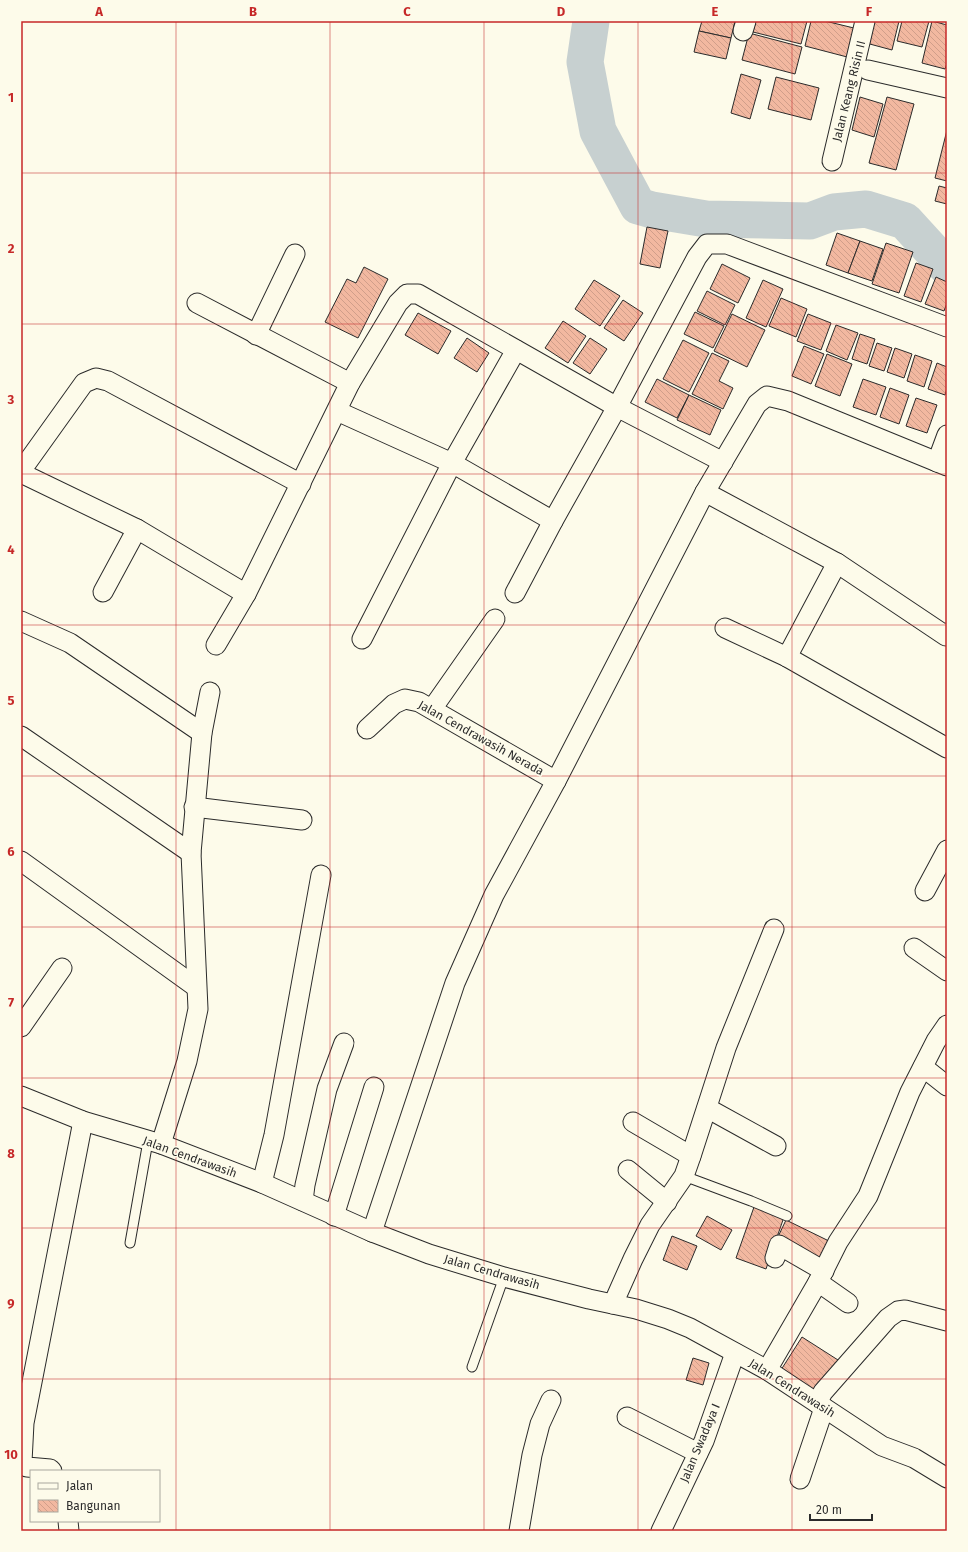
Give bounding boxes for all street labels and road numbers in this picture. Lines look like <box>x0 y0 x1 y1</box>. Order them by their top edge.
street label: Jalan Keang Risin II <box>830 39 868 143</box>
street label: Jalan Cendrawasih Nerada <box>416 698 546 778</box>
street label: Jalan Cendrawasih <box>141 1133 239 1181</box>
street label: Jalan Cendrawasih <box>442 1252 542 1292</box>
street label: Jalan Cendrawasih <box>746 1356 838 1420</box>
street label: Jalan Swadaya I <box>677 1401 723 1485</box>

